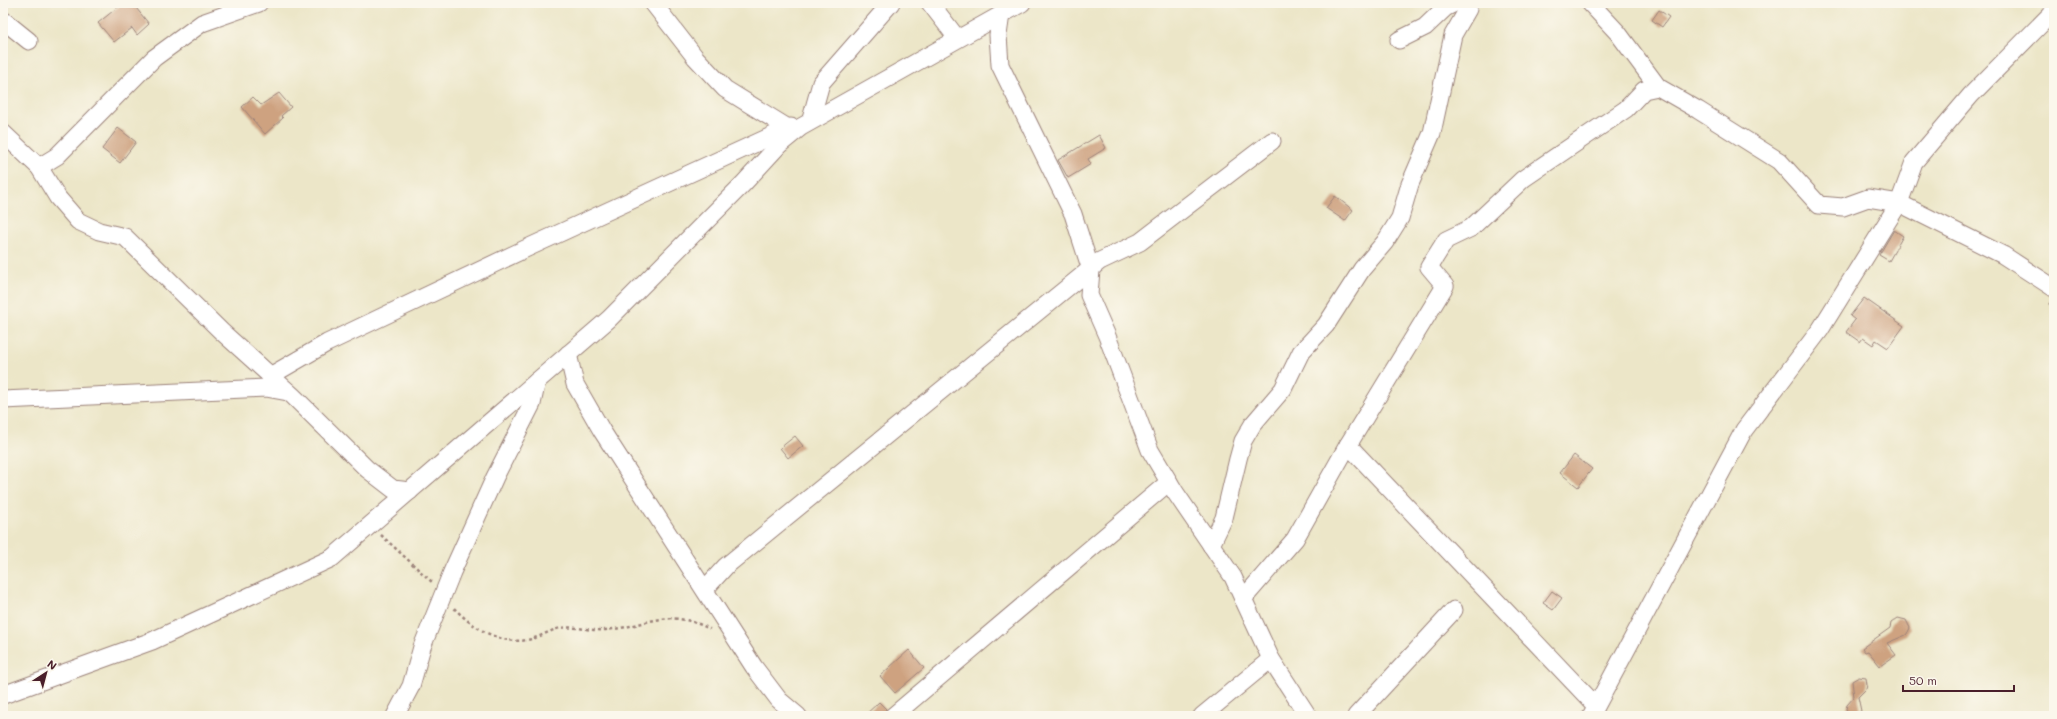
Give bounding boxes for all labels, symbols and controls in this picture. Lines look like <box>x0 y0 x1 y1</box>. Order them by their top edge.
north arrow <box>26 653 66 693</box>
text: N <box>44 656 60 673</box>
scale bar <box>1903 667 2014 693</box>
text: 50 m <box>1909 672 1937 688</box>

